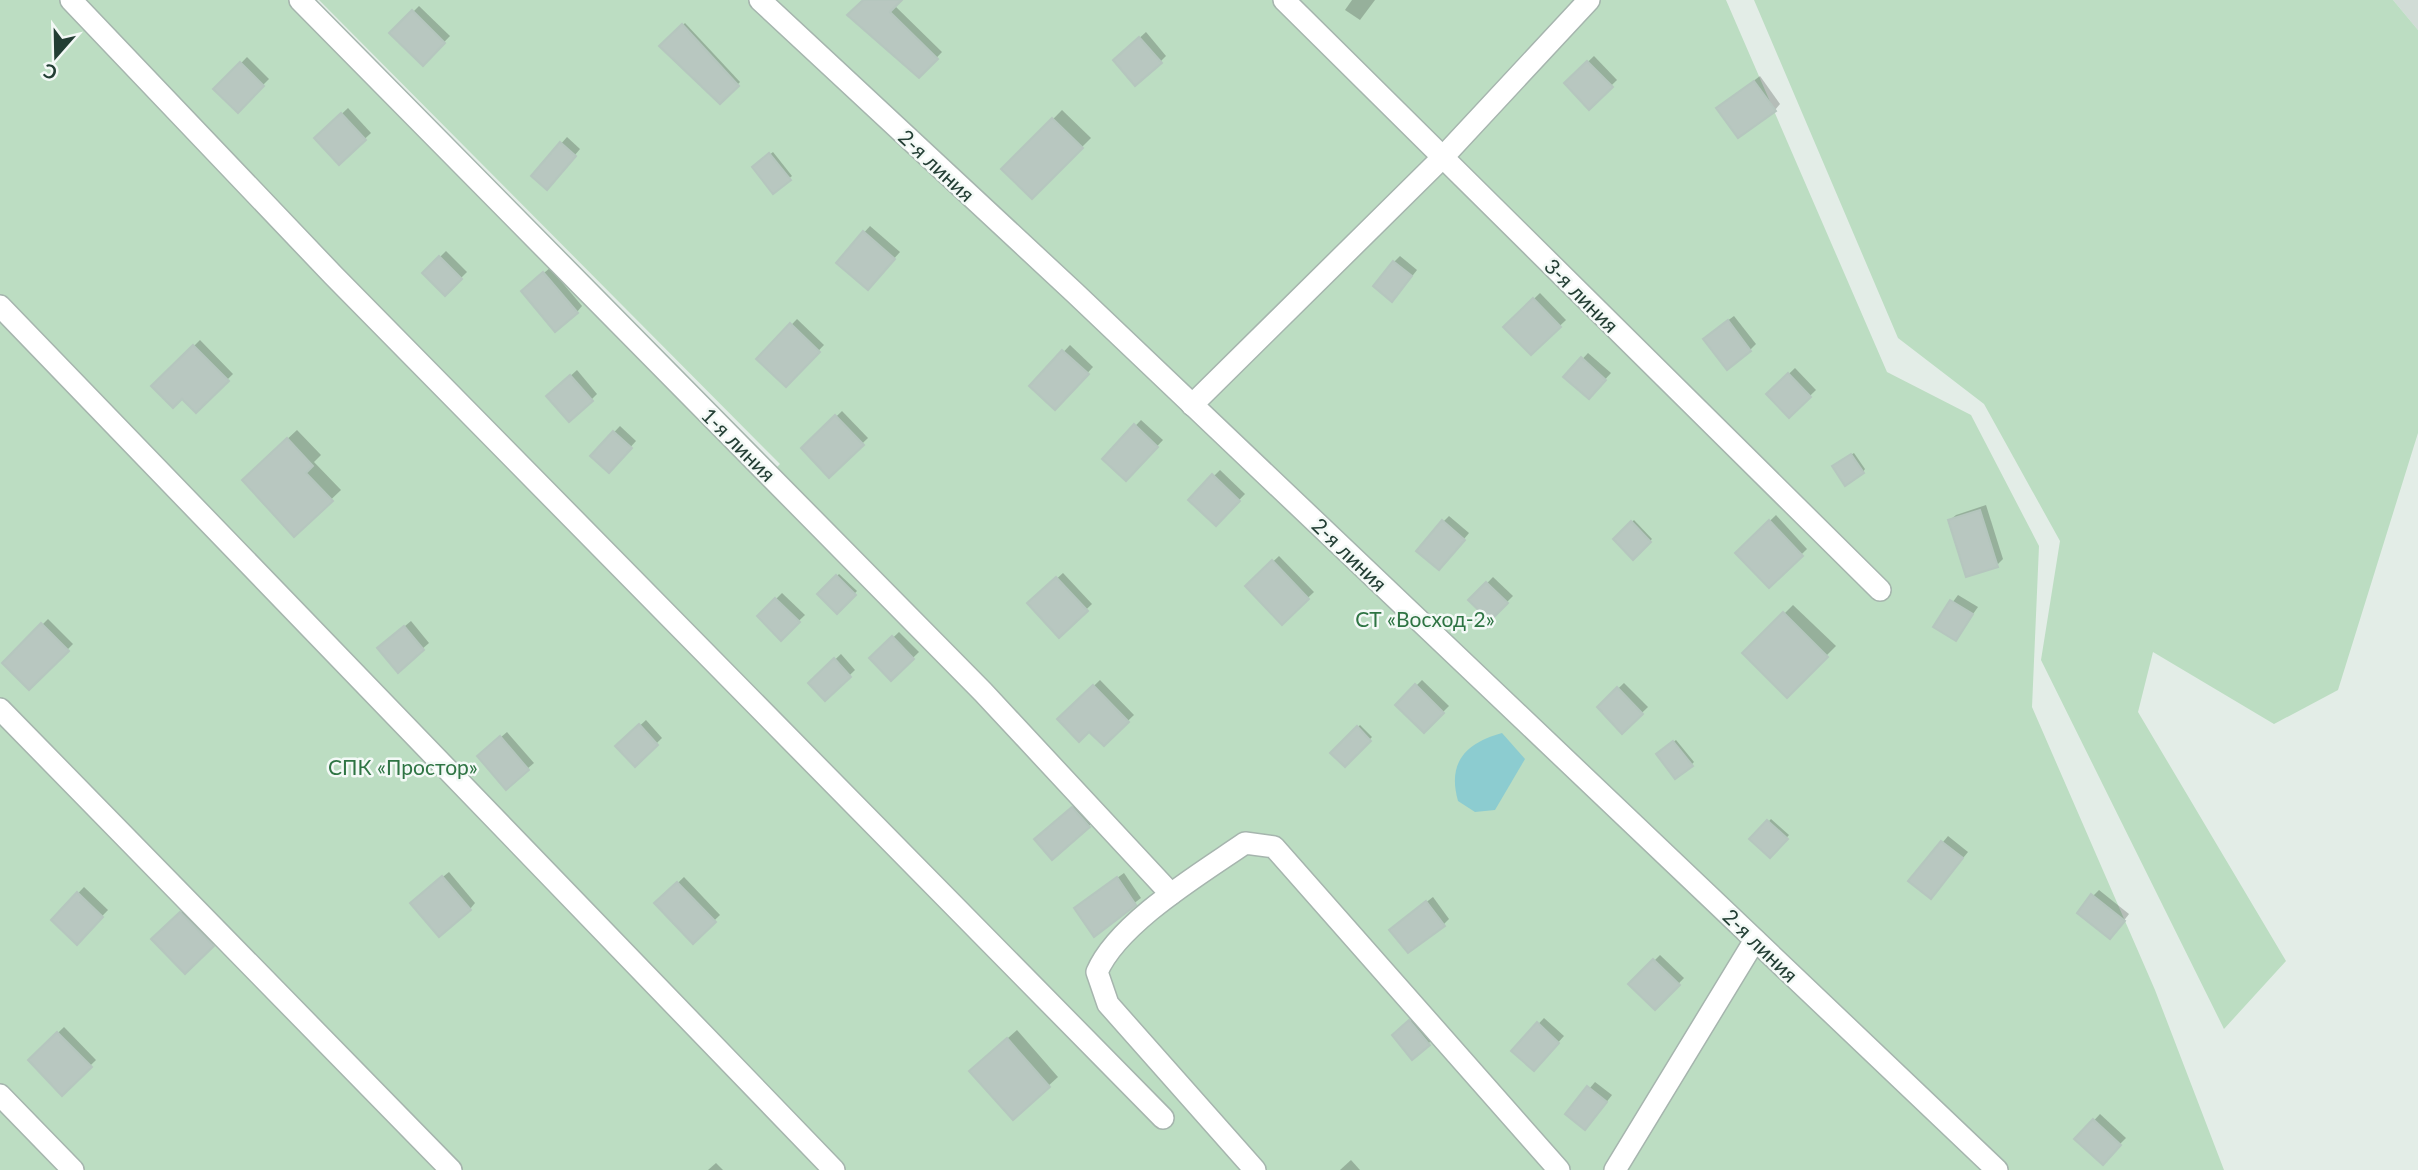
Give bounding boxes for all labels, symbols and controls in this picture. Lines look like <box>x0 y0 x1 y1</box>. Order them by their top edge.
north arrow <box>21 21 91 91</box>
text: С <box>40 59 60 85</box>
street label: 2-я линия <box>894 124 980 206</box>
street label: 3-я линия <box>1540 253 1624 337</box>
street label: 1-я линия <box>697 402 781 486</box>
street label: 2-я линия <box>1307 512 1393 596</box>
park label: СТ «Восход-2» <box>1355 606 1495 631</box>
park label: СПК «Простор» <box>328 754 478 779</box>
street label: 2-я линия <box>1718 903 1804 987</box>

